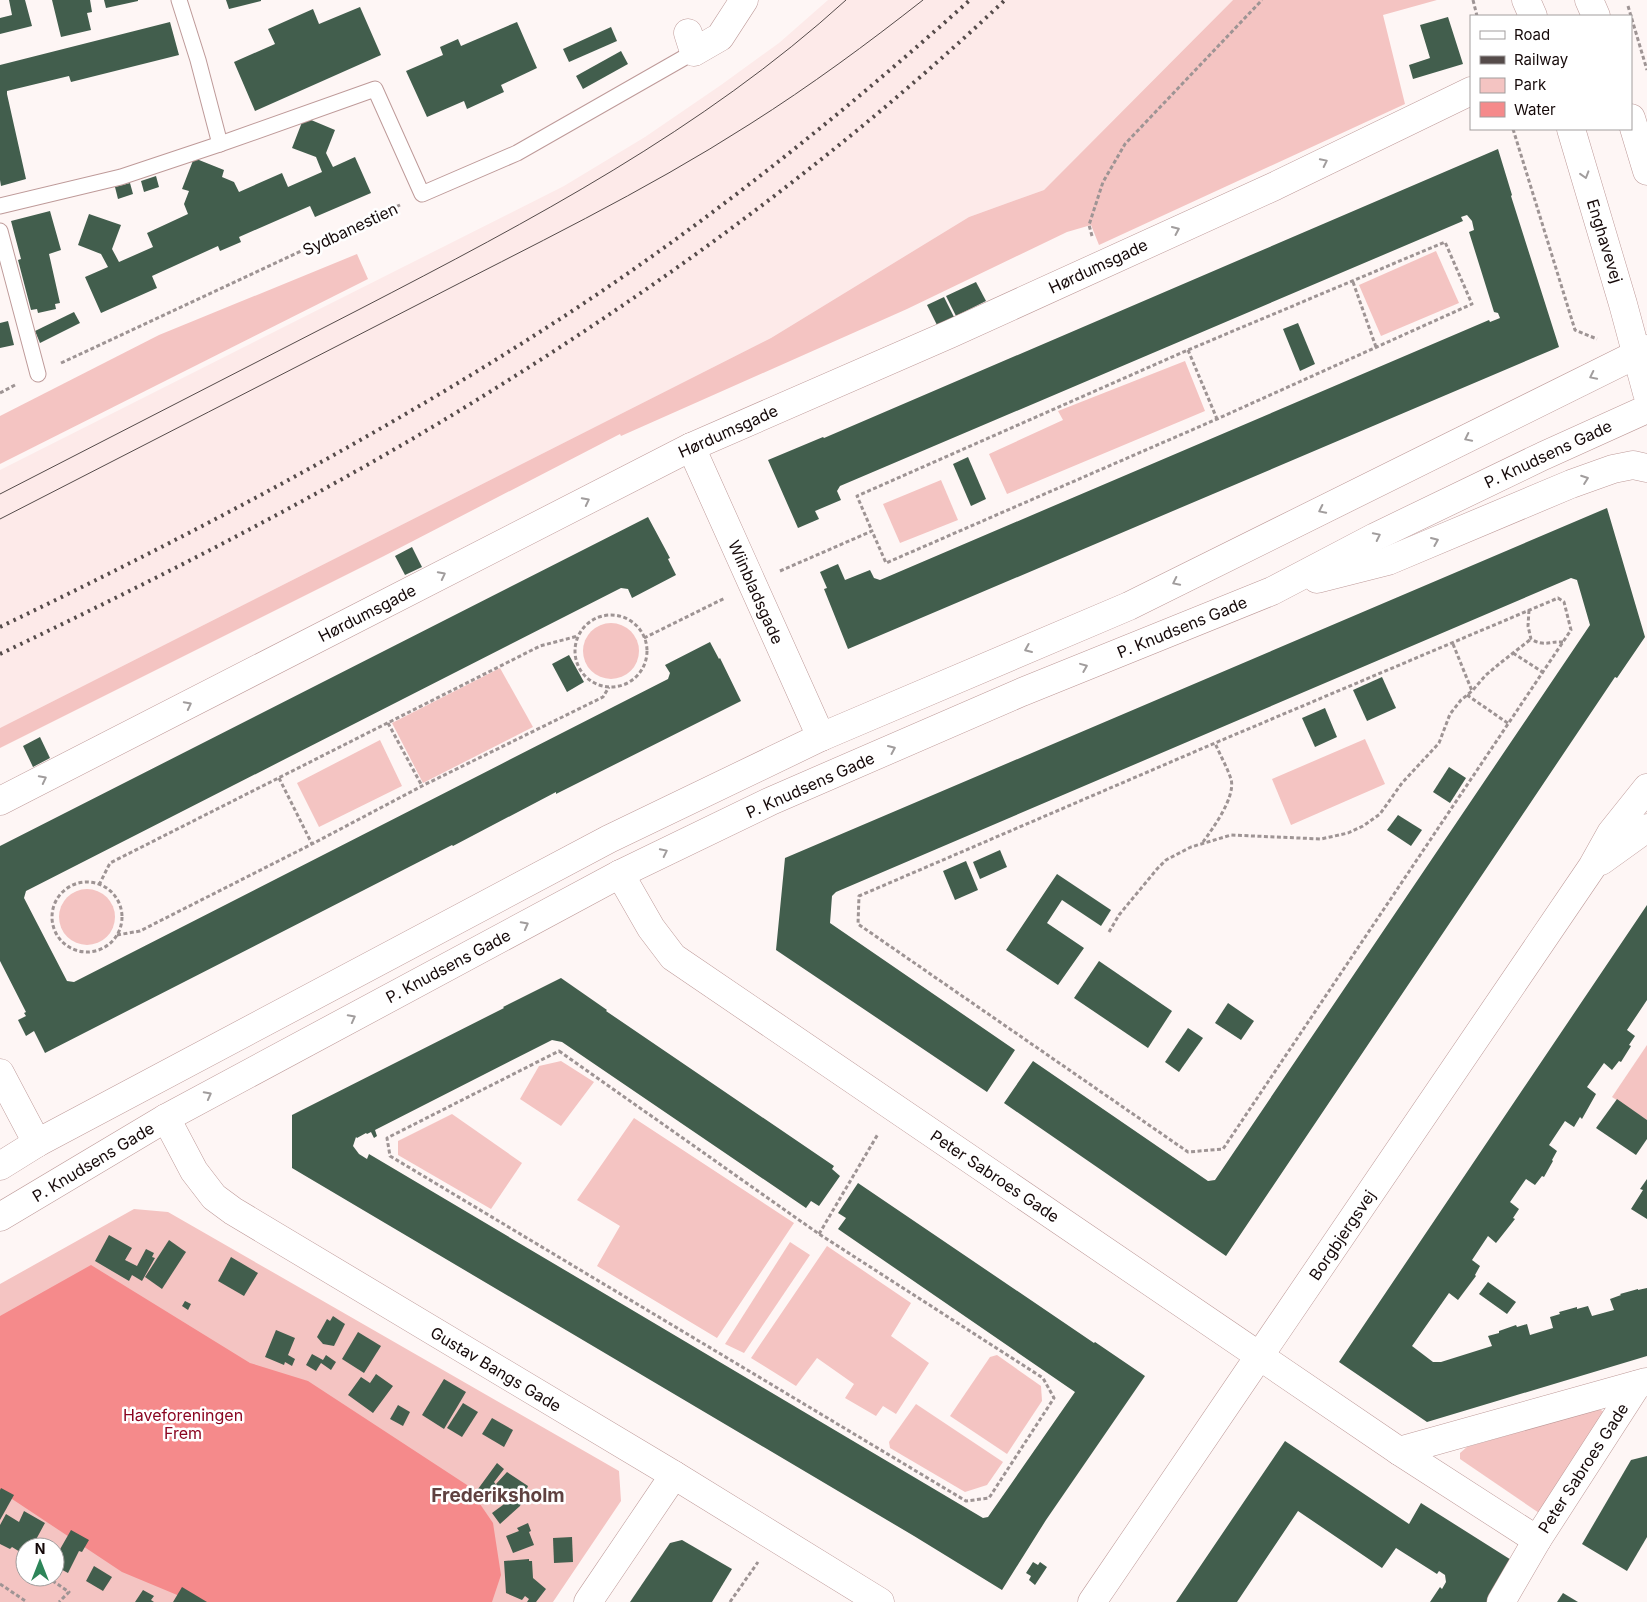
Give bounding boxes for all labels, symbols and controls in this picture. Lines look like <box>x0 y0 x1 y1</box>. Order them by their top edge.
legend <box>1470 15 1632 130</box>
text: Road <box>1514 25 1550 44</box>
text: Railway <box>1514 50 1569 69</box>
text: Park <box>1514 75 1547 94</box>
text: Water <box>1514 100 1556 119</box>
one-way arrow <box>1319 158 1328 168</box>
one-way arrow <box>1580 171 1590 179</box>
street label: Enghavevej <box>1583 197 1627 285</box>
street label: Sydbanestien <box>299 198 401 260</box>
one-way arrow <box>1171 226 1180 237</box>
street label: Hørdumsgade <box>1045 234 1151 298</box>
one-way arrow <box>1590 370 1599 380</box>
street label: Hørdumsgade <box>675 400 781 462</box>
street label: P. Knudsens Gade <box>1481 416 1615 492</box>
one-way arrow <box>1464 432 1473 442</box>
one-way arrow <box>1580 475 1589 485</box>
one-way arrow <box>581 497 590 507</box>
one-way arrow <box>1318 504 1327 514</box>
one-way arrow <box>1372 532 1381 542</box>
street label: Wiinbladsgade <box>724 537 788 647</box>
one-way arrow <box>1430 537 1439 548</box>
one-way arrow <box>437 571 446 581</box>
one-way arrow <box>1173 576 1182 586</box>
street label: Hørdumsgade <box>315 580 419 646</box>
street label: P. Knudsens Gade <box>1114 592 1250 662</box>
one-way arrow <box>1024 642 1033 653</box>
one-way arrow <box>1079 663 1087 673</box>
one-way arrow <box>183 701 192 711</box>
one-way arrow <box>887 744 896 755</box>
street label: P. Knudsens Gade <box>743 748 877 822</box>
one-way arrow <box>38 775 47 785</box>
one-way arrow <box>659 849 668 859</box>
one-way arrow <box>520 921 529 931</box>
street label: P. Knudsens Gade <box>382 925 514 1007</box>
one-way arrow <box>346 1014 355 1024</box>
one-way arrow <box>203 1091 212 1101</box>
street label: P. Knudsens Gade <box>29 1118 157 1206</box>
street label: Peter Sabroes Gade <box>927 1125 1063 1227</box>
street label: Borgbjergsvej <box>1304 1186 1380 1284</box>
street label: Gustav Bangs Gade <box>427 1322 565 1416</box>
street label: Peter Sabroes Gade <box>1533 1399 1633 1537</box>
park label: Haveforeningen Frem <box>123 1405 243 1443</box>
district label: Frederiksholm <box>431 1484 565 1507</box>
north arrow <box>15 1537 65 1587</box>
text: N <box>35 1540 45 1557</box>

